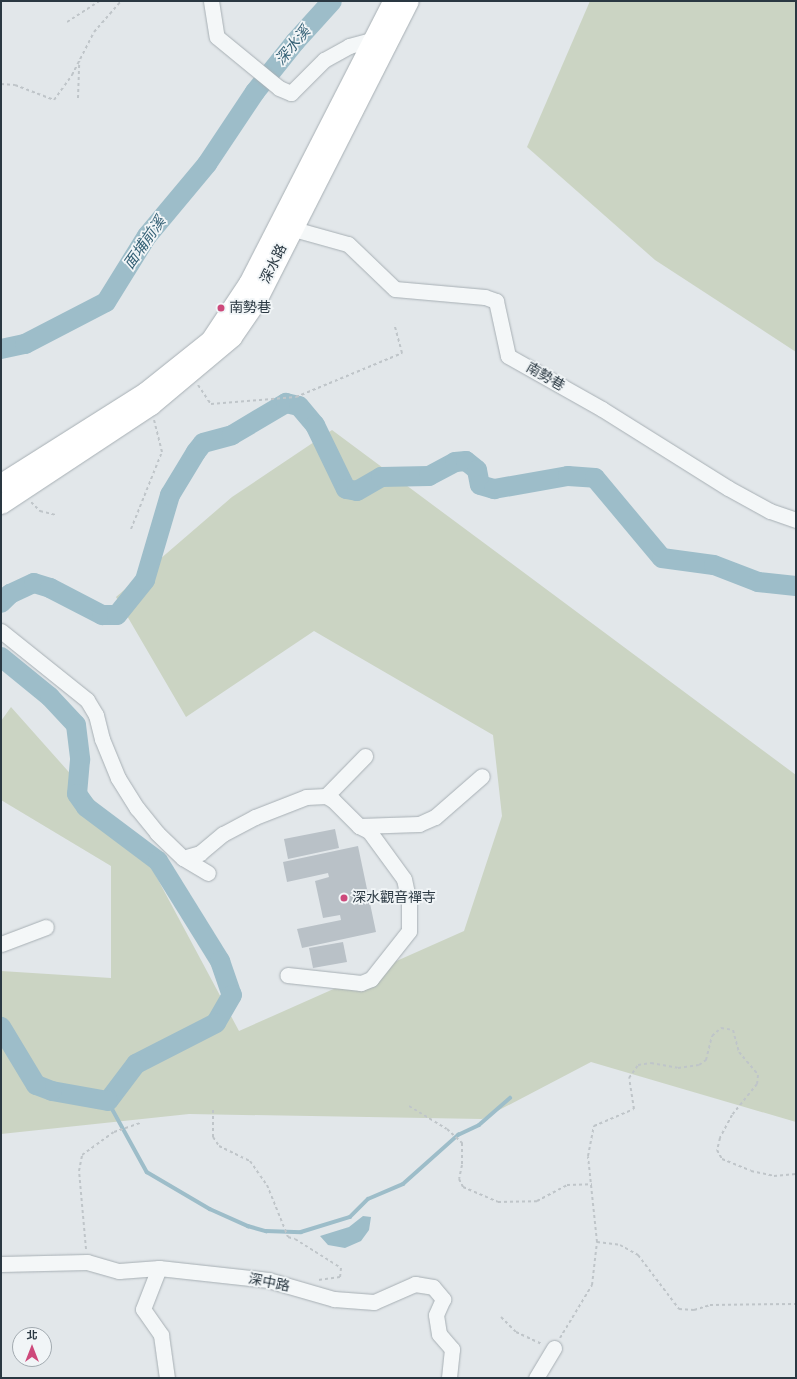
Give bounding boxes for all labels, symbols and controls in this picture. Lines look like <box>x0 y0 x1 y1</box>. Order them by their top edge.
water label: 深水溪 <box>272 23 314 69</box>
water label: 面埔前溪 <box>120 213 170 273</box>
street label: 深水路 <box>257 241 291 287</box>
place label: 南勢巷 <box>229 300 271 316</box>
marker: 南勢巷 <box>216 303 226 313</box>
street label: 南勢巷 <box>523 359 567 395</box>
place label: 深水觀音禪寺 <box>352 890 436 906</box>
marker: 深水觀音禪寺 <box>339 893 349 903</box>
street label: 深中路 <box>247 1271 291 1295</box>
north arrow <box>12 1327 52 1367</box>
text: 北 <box>27 1329 38 1342</box>

